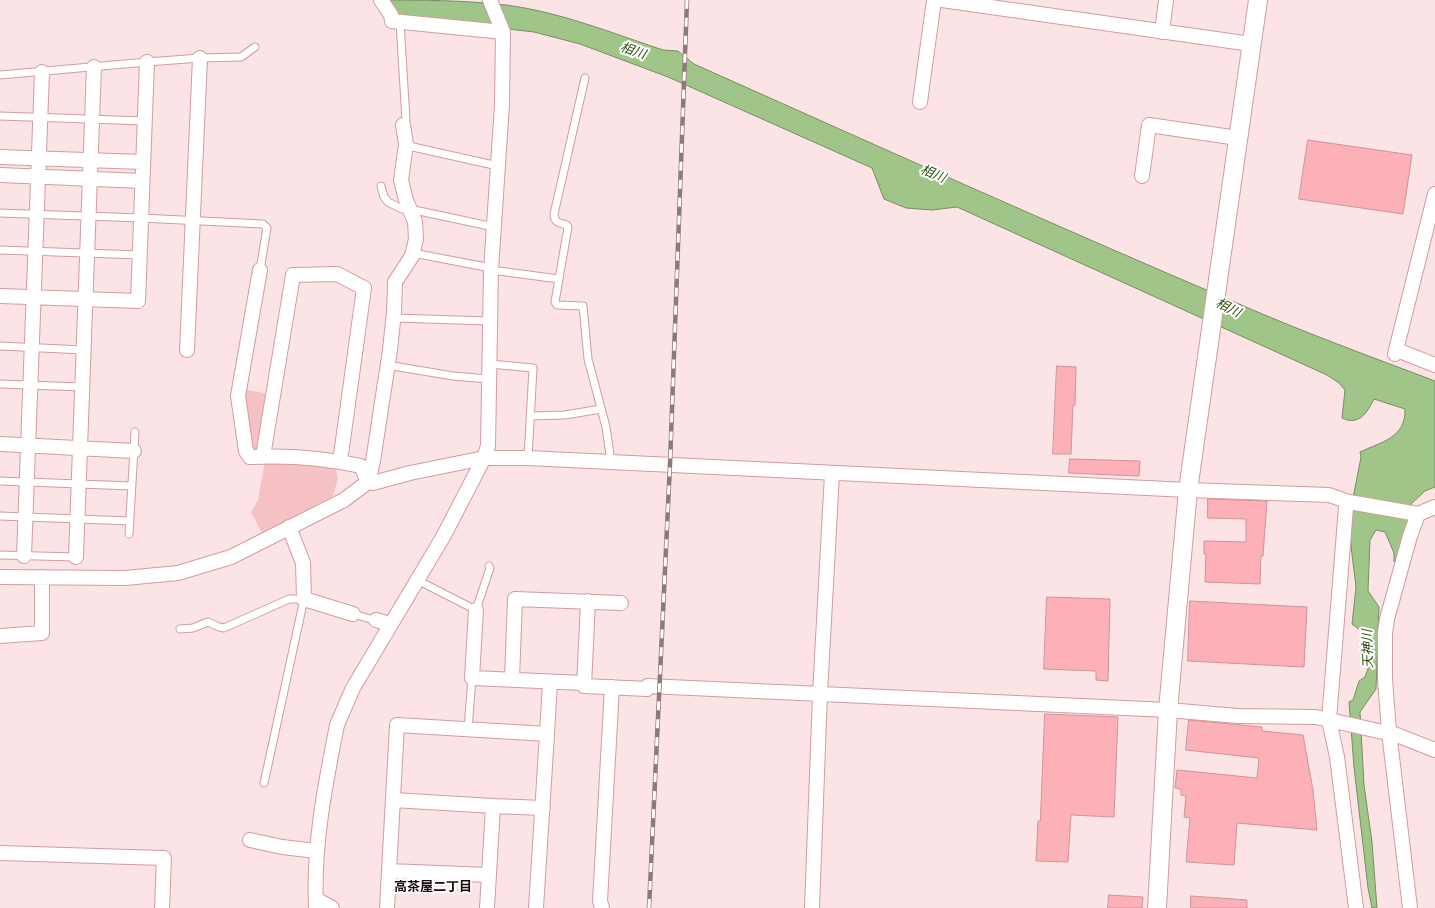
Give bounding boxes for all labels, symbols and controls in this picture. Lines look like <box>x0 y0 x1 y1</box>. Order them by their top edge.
water label: 相川 <box>618 39 648 63</box>
water label: 相川 <box>918 162 948 186</box>
water label: 相川 <box>1213 295 1243 321</box>
water label: 天神川 <box>1360 629 1376 669</box>
district label: 高茶屋二丁目 <box>394 879 472 895</box>

